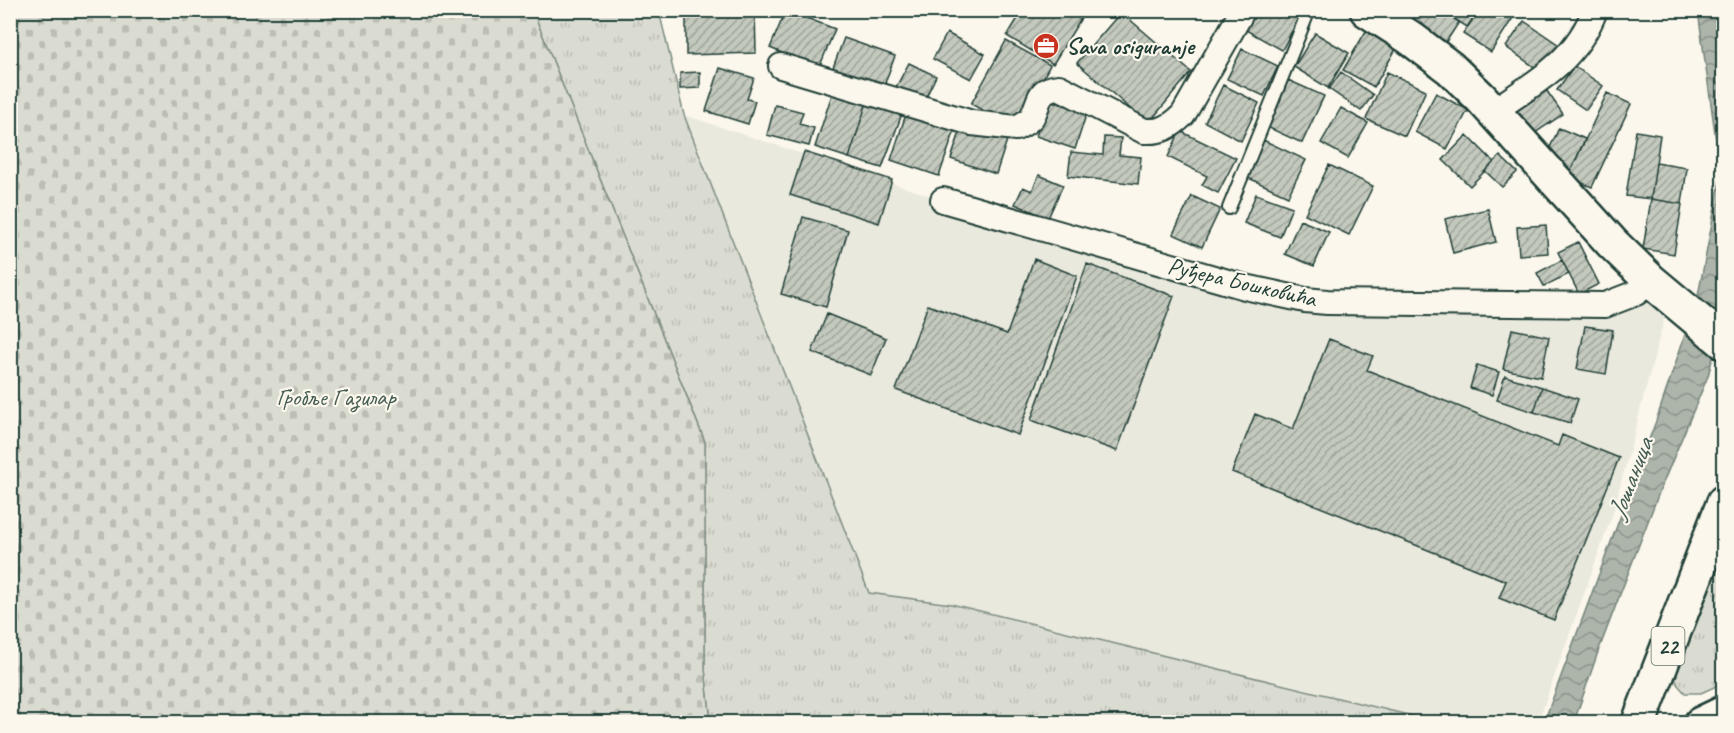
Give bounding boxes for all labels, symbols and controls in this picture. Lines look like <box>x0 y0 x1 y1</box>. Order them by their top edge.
office icon: Sava osiguranje <box>1031 31 1061 61</box>
place label: Sava osiguranje <box>1066 31 1196 61</box>
street label: Руђера Бошковића <box>1165 250 1321 314</box>
park label: Гробље Газилар <box>276 382 397 413</box>
water label: Јошаница <box>1599 431 1662 525</box>
road number: 22 <box>1652 627 1684 665</box>

